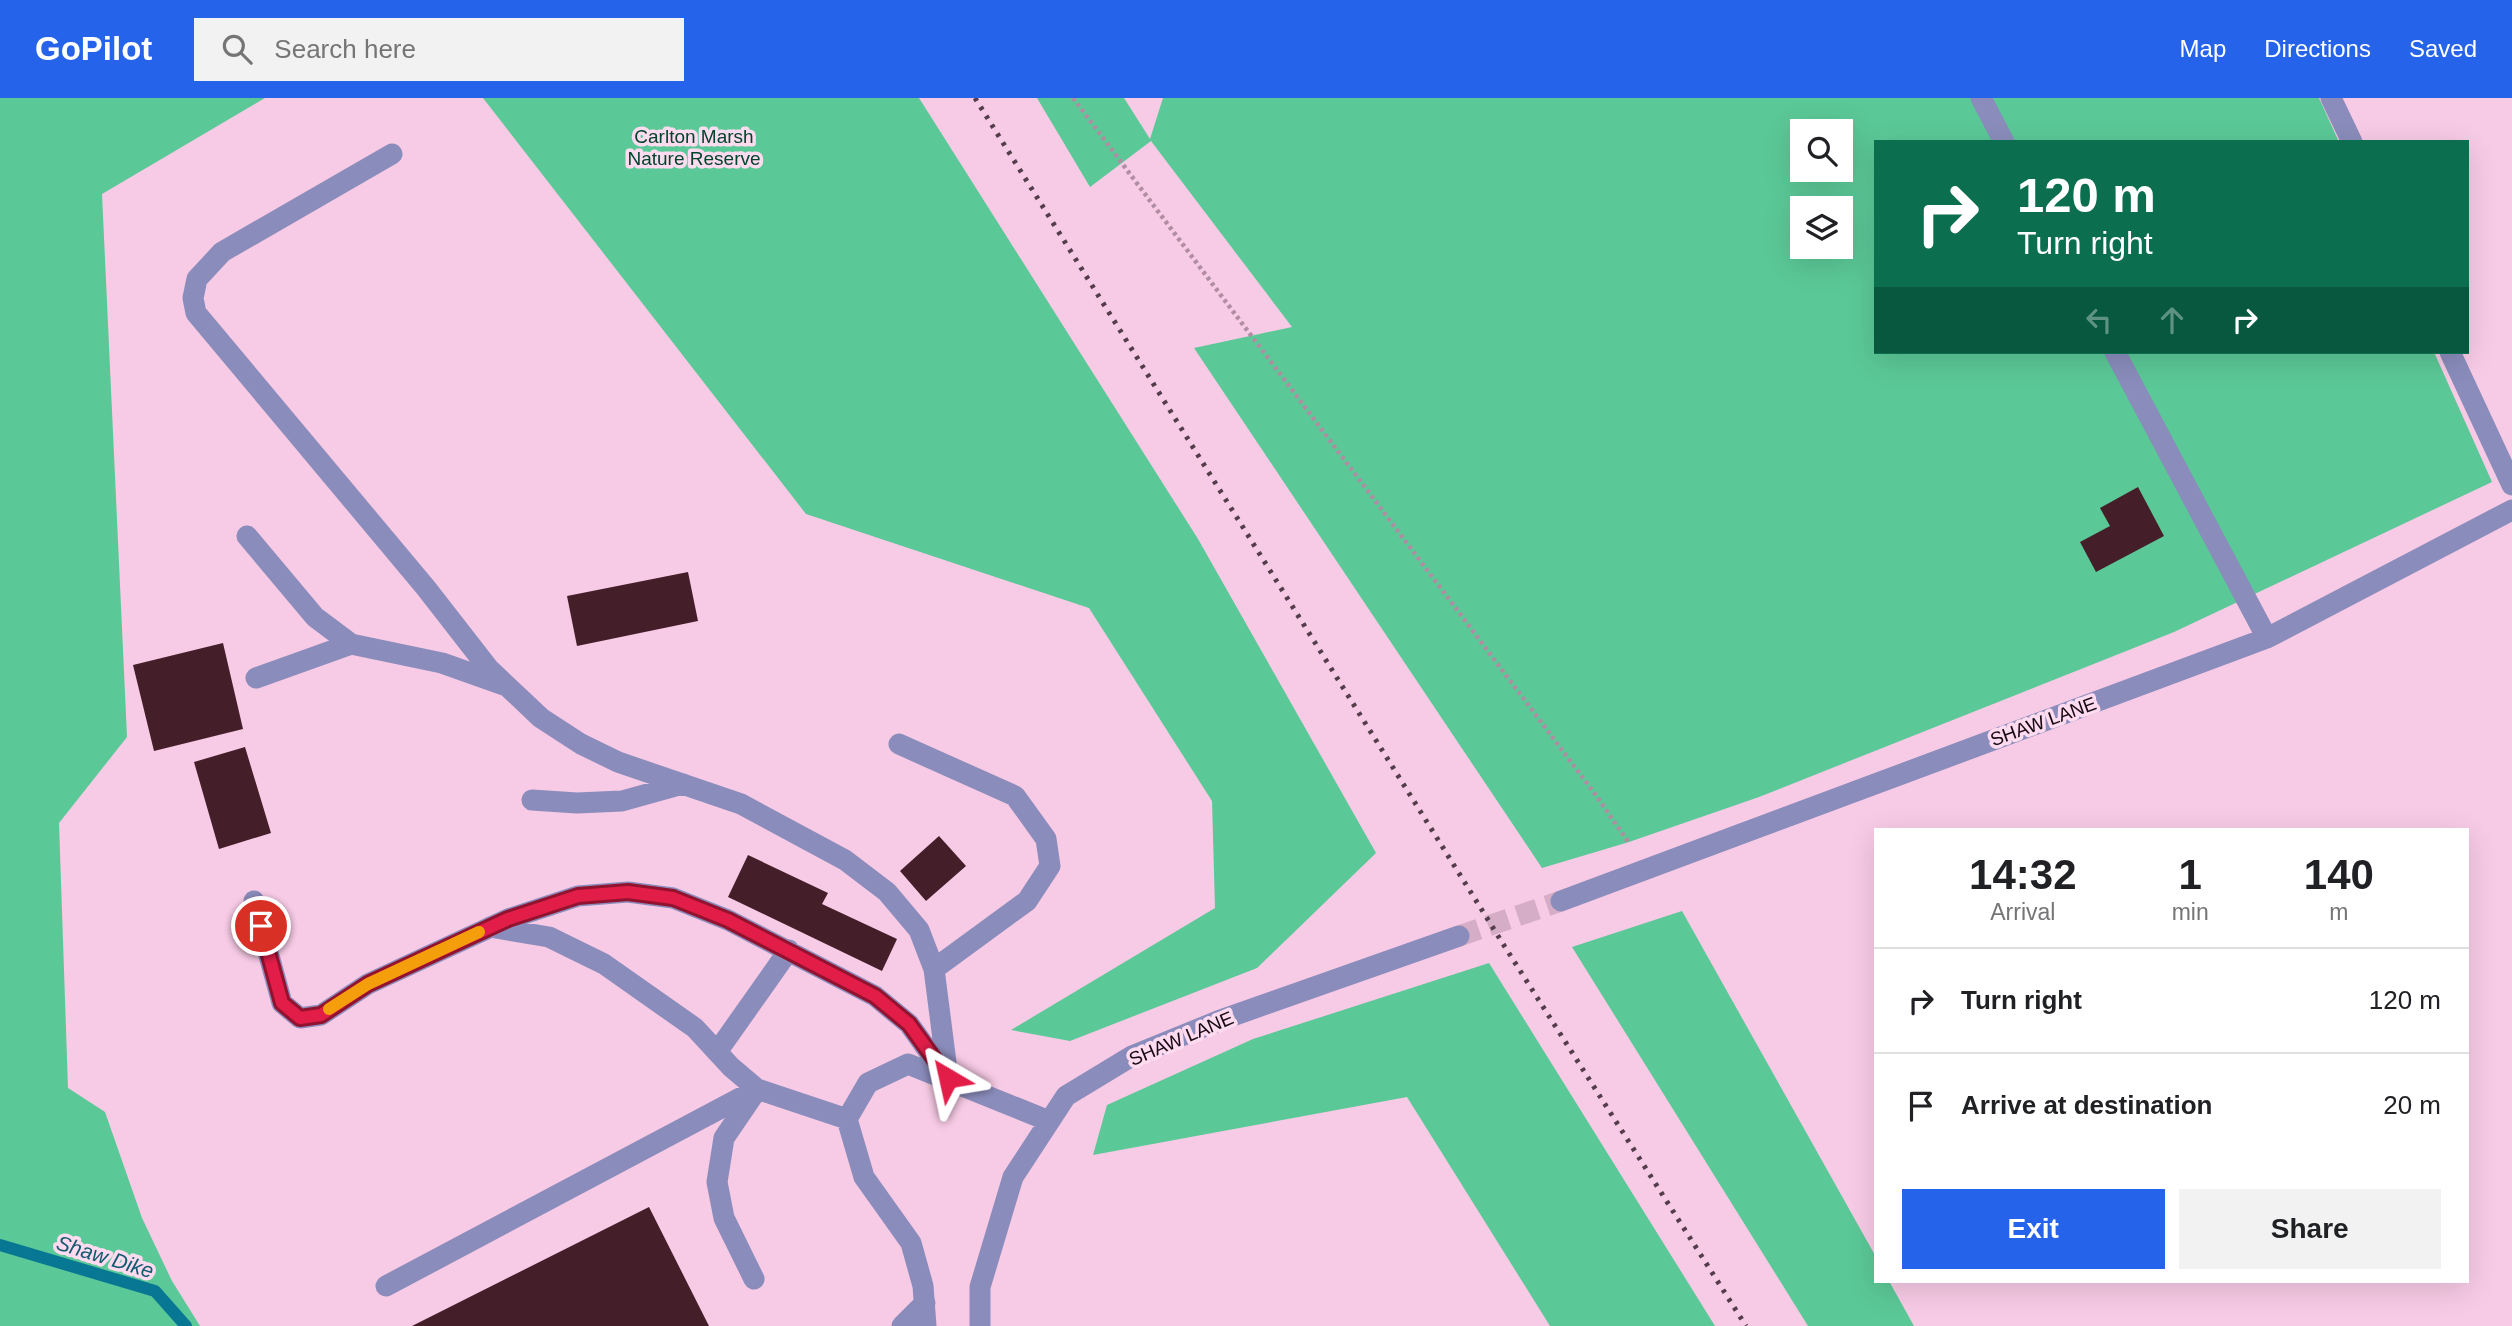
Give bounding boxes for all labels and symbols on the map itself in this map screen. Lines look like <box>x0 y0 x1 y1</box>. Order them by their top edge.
park label: Carlton Marsh Nature Reserve <box>627 126 761 169</box>
street label: SHAW LANE <box>1987 693 2099 750</box>
pin <box>231 896 291 956</box>
street label: SHAW LANE <box>1126 1007 1236 1070</box>
position arrow <box>911 1041 985 1115</box>
water label: Shaw Dike <box>54 1231 157 1282</box>

